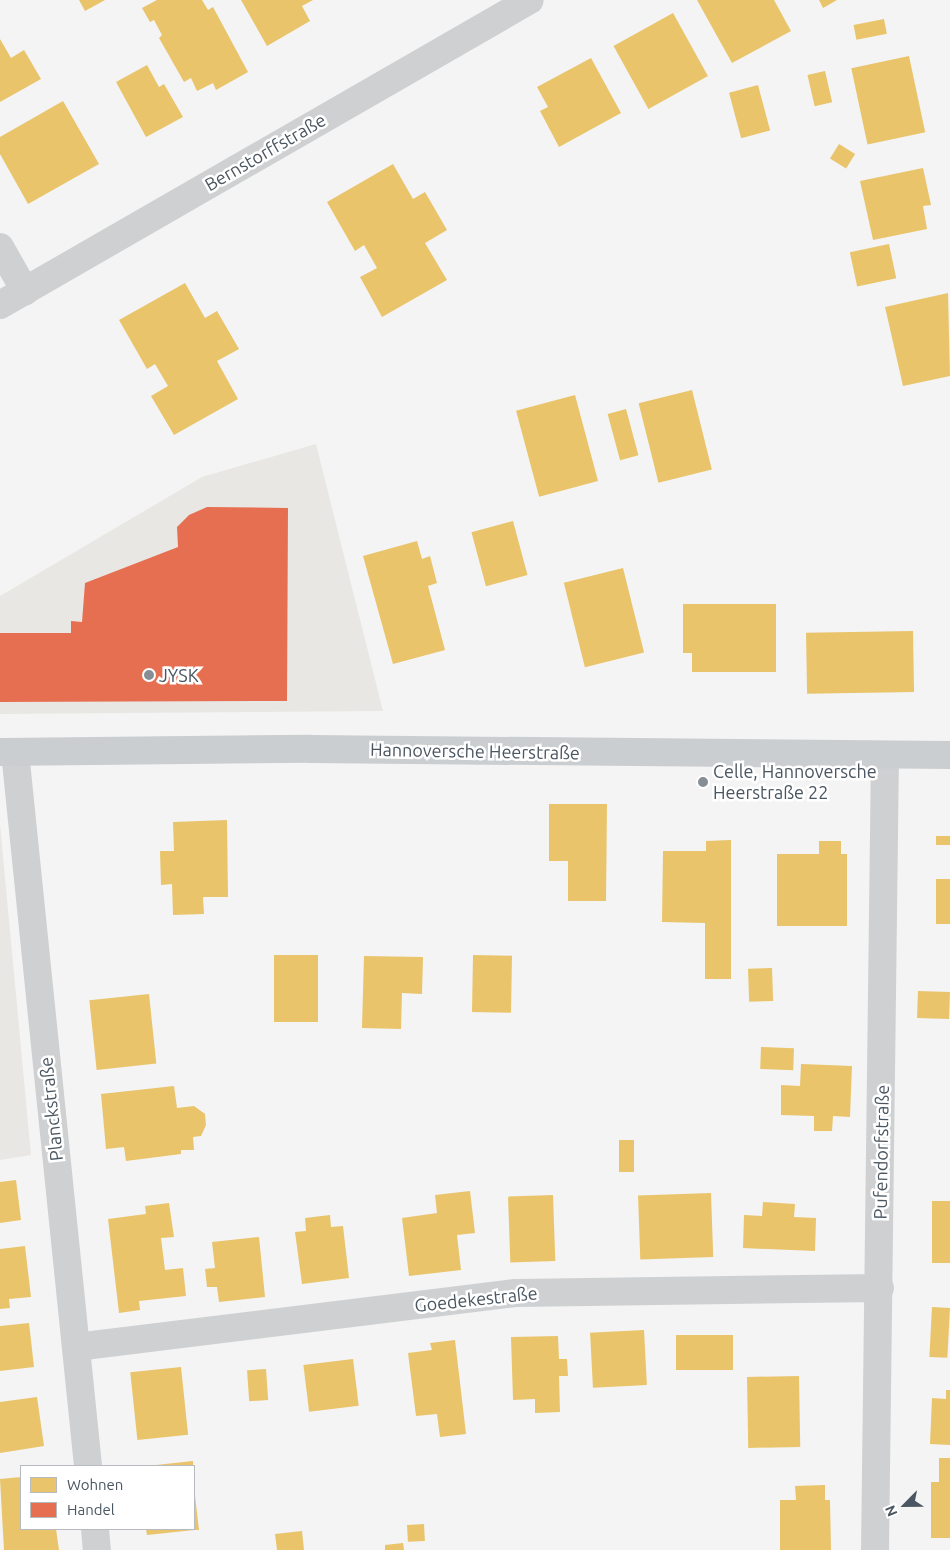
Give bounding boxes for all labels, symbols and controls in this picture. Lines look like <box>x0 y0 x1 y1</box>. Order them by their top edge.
street label: Bernstorffstraße <box>201 109 329 195</box>
place label: JYSK <box>159 664 199 686</box>
marker: JYSK <box>143 669 155 681</box>
street label: Hannoversche Heerstraße <box>370 738 580 764</box>
place label: Celle, Hannoversche Heerstraße 22 <box>713 761 877 804</box>
marker: Celle, Hannoversche Heerstraße 22 <box>697 776 709 788</box>
street label: Planckstraße <box>35 1056 67 1162</box>
street label: Pufendorfstraße <box>869 1085 893 1219</box>
street label: Goedekestraße <box>414 1282 538 1316</box>
legend <box>20 1465 195 1530</box>
text: Wohnen <box>67 1476 123 1493</box>
north arrow <box>880 1480 930 1530</box>
text: Handel <box>67 1501 115 1518</box>
text: N <box>882 1503 901 1519</box>

